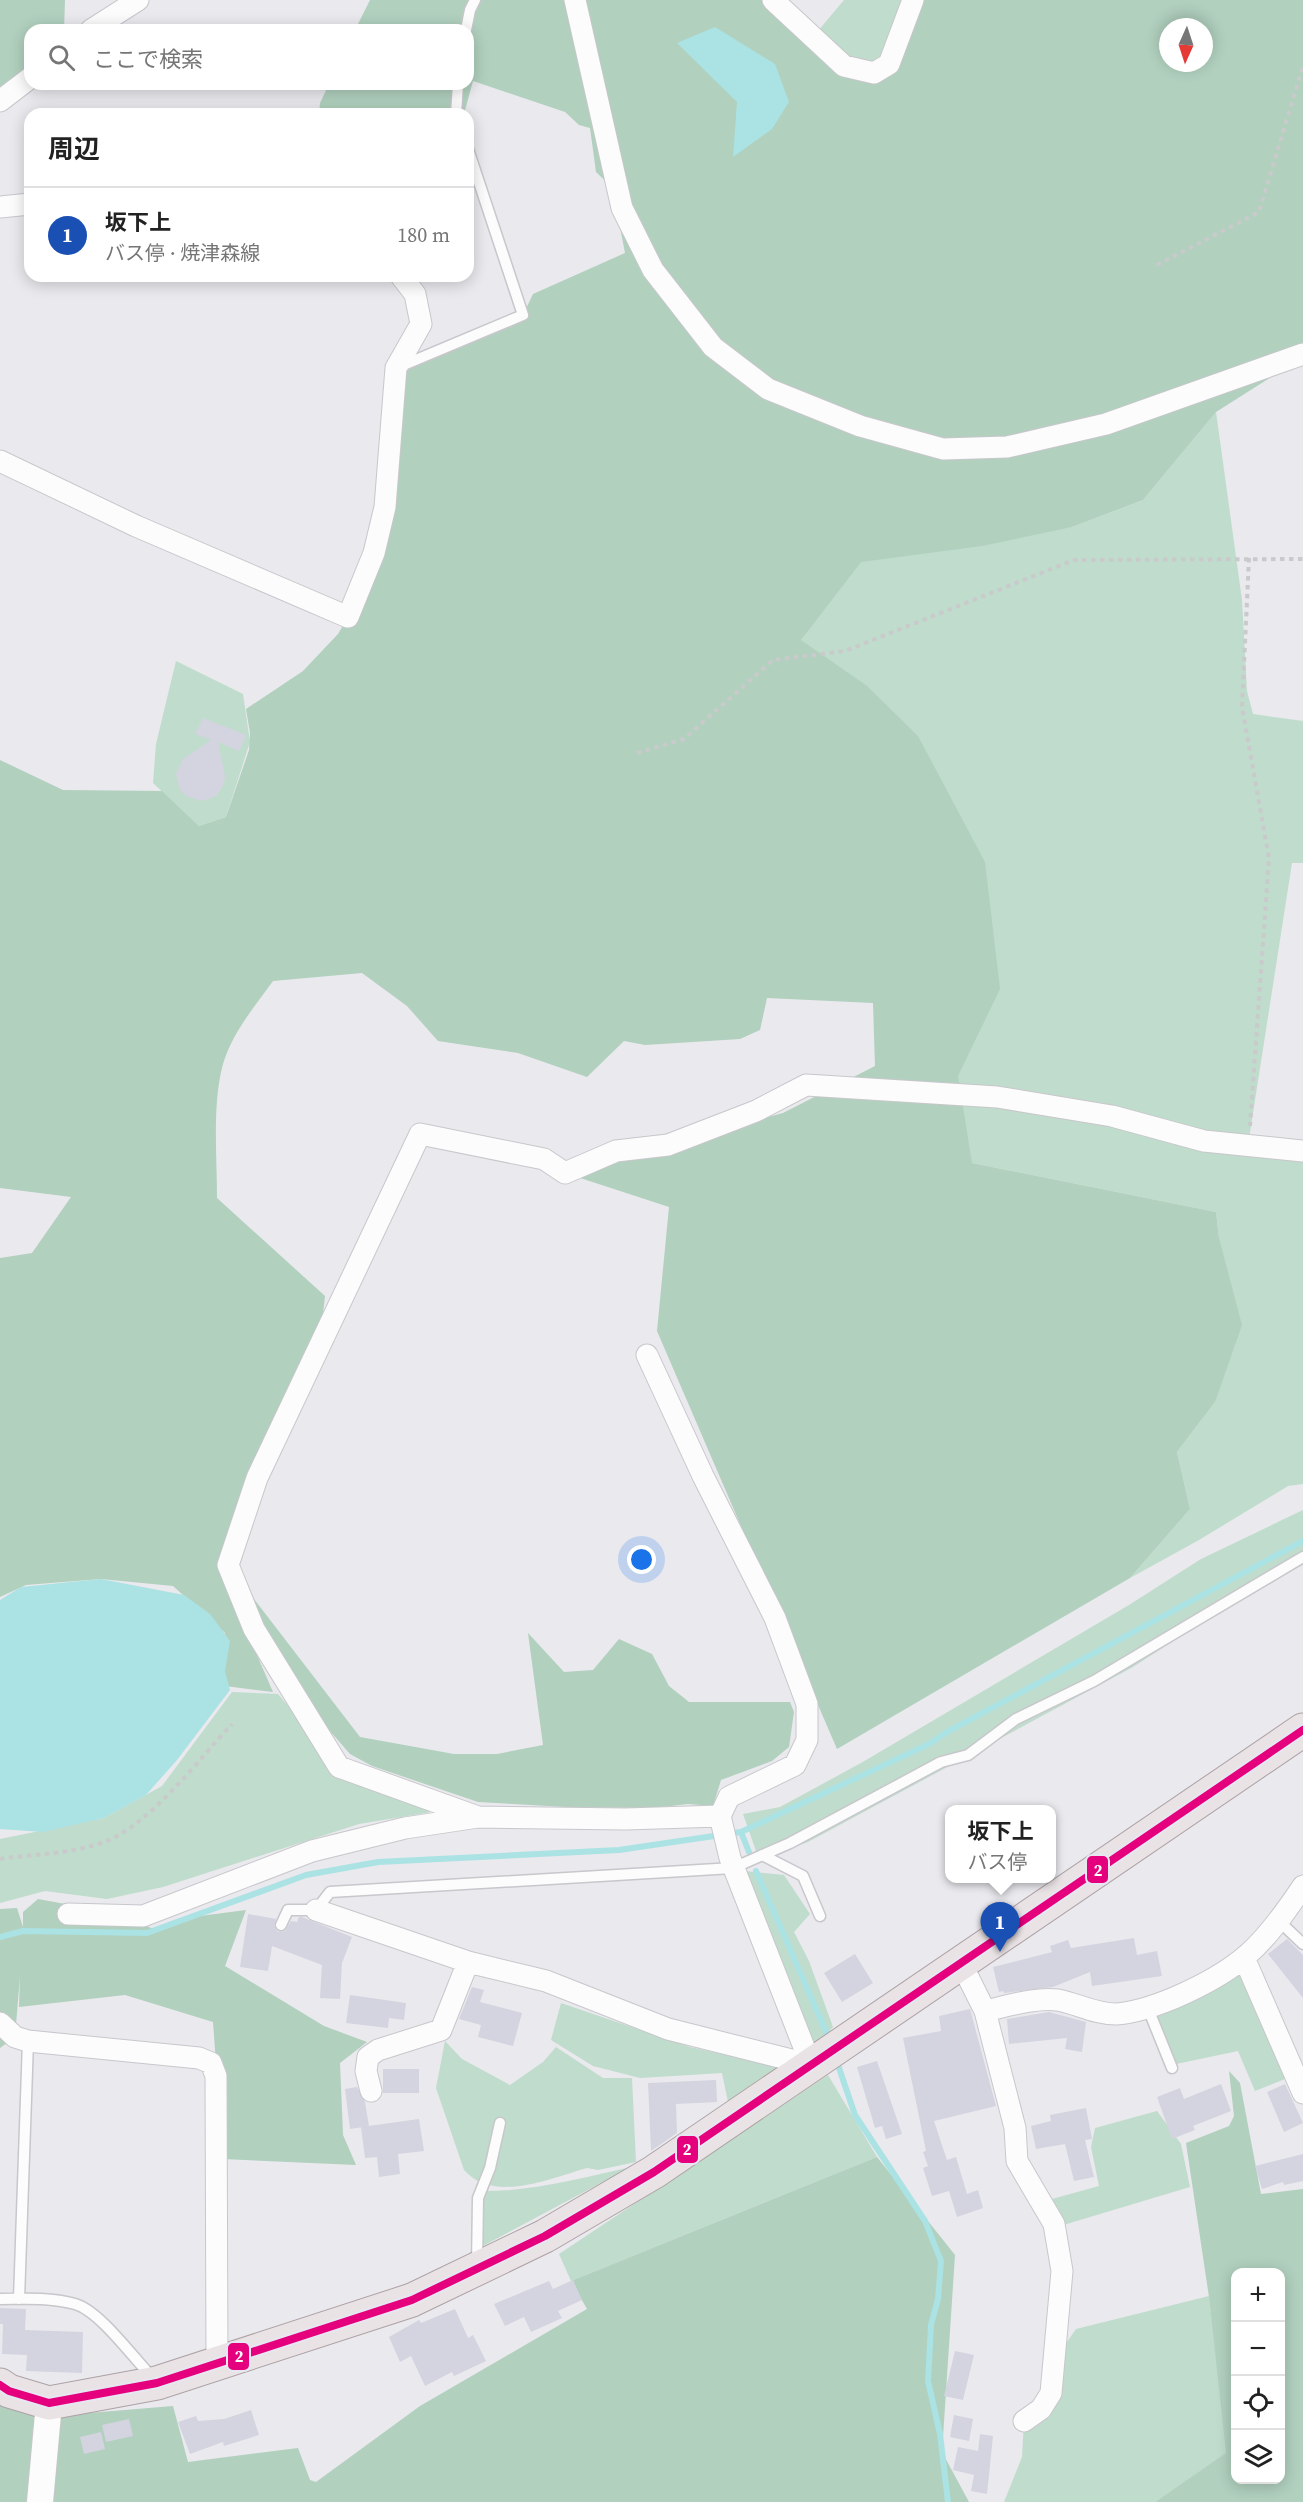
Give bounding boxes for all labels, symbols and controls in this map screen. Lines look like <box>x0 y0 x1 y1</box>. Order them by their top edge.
north arrow <box>1159 18 1213 72</box>
search box <box>24 24 474 90</box>
icon: search <box>45 41 78 74</box>
text: ここで検索 <box>93 44 203 74</box>
text: 周辺 <box>48 131 100 167</box>
text: 坂下上 <box>105 207 171 237</box>
text: 1 <box>62 221 73 249</box>
text: 180 m <box>397 221 450 249</box>
text: バス停 · 焼津森線 <box>105 239 260 267</box>
your location <box>627 1545 656 1574</box>
popup <box>945 1805 1056 1883</box>
text: 坂下上 <box>967 1816 1034 1846</box>
text: バス停 <box>967 1848 1027 1876</box>
line badge: 2 <box>1086 1855 1109 1884</box>
text: 2 <box>1094 1859 1103 1881</box>
pin: 1 <box>980 1902 1020 1952</box>
line badge: 2 <box>676 2135 699 2164</box>
text: 2 <box>683 2138 692 2160</box>
map controls <box>1231 2268 1285 2484</box>
button: + <box>1231 2268 1285 2322</box>
button: − <box>1231 2322 1285 2376</box>
line badge: 2 <box>227 2342 250 2371</box>
text: 2 <box>235 2345 244 2367</box>
button: locate <box>1231 2376 1285 2430</box>
button: layers <box>1231 2430 1285 2484</box>

